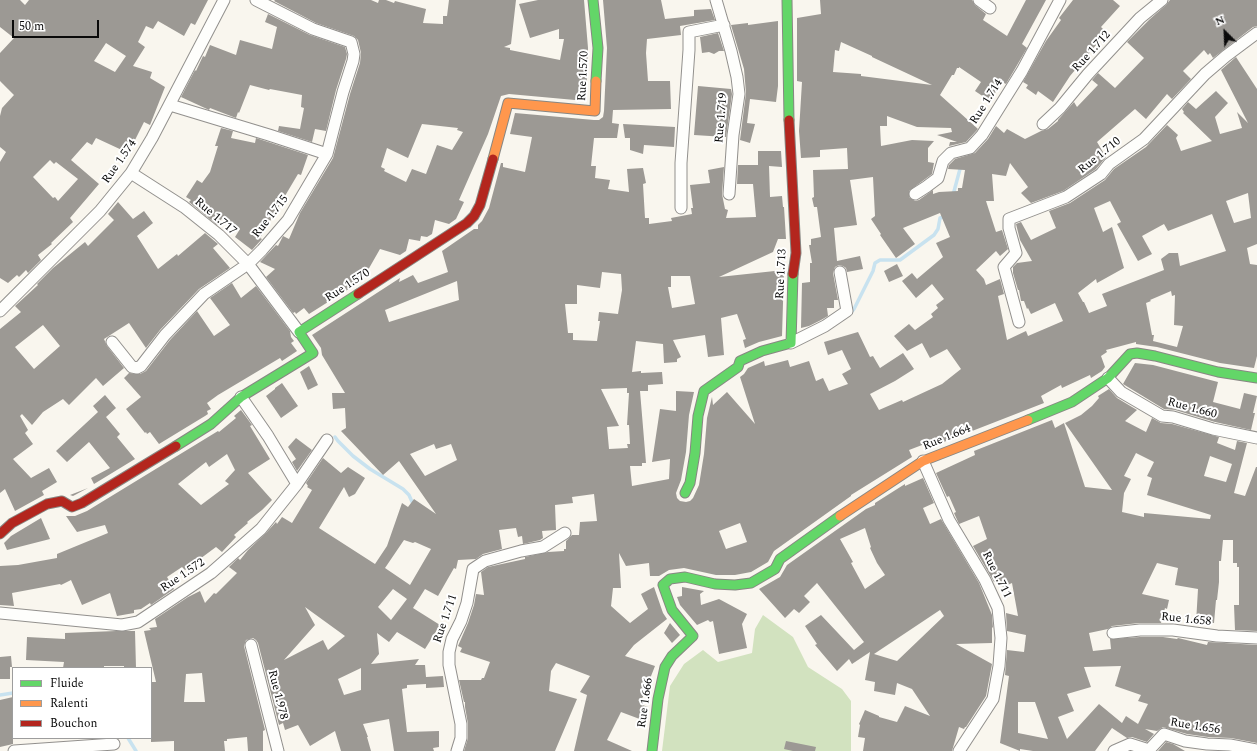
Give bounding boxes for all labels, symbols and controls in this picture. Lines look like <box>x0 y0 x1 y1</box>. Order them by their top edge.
text: N <box>1212 11 1227 30</box>
scale bar <box>14 12 101 38</box>
north arrow <box>1205 12 1245 52</box>
text: 50 m <box>19 17 44 36</box>
street label: Rue 1.712 <box>1070 28 1114 76</box>
street label: Rue 1.570 <box>575 50 593 102</box>
street label: Rue 1.714 <box>968 77 1006 127</box>
street label: Rue 1.719 <box>713 92 731 144</box>
street label: Rue 1.710 <box>1076 135 1124 177</box>
street label: Rue 1.574 <box>100 137 140 187</box>
street label: Rue 1.715 <box>250 193 292 241</box>
street label: Rue 1.717 <box>191 195 239 239</box>
street label: Rue 1.713 <box>773 248 791 300</box>
street label: Rue 1.570 <box>323 266 373 306</box>
street label: Rue 1.660 <box>1166 396 1218 422</box>
street label: Rue 1.664 <box>921 422 973 454</box>
street label: Rue 1.711 <box>978 549 1014 601</box>
street label: Rue 1.572 <box>158 556 208 596</box>
street label: Rue 1.711 <box>431 593 461 645</box>
street label: Rue 1.658 <box>1160 610 1212 630</box>
legend <box>12 667 152 739</box>
street label: Rue 1.978 <box>264 669 290 721</box>
text: Fluide <box>50 674 84 693</box>
street label: Rue 1.666 <box>635 677 657 729</box>
text: Ralenti <box>50 694 88 713</box>
text: Bouchon <box>50 714 97 733</box>
street label: Rue 1.656 <box>1169 716 1221 738</box>

